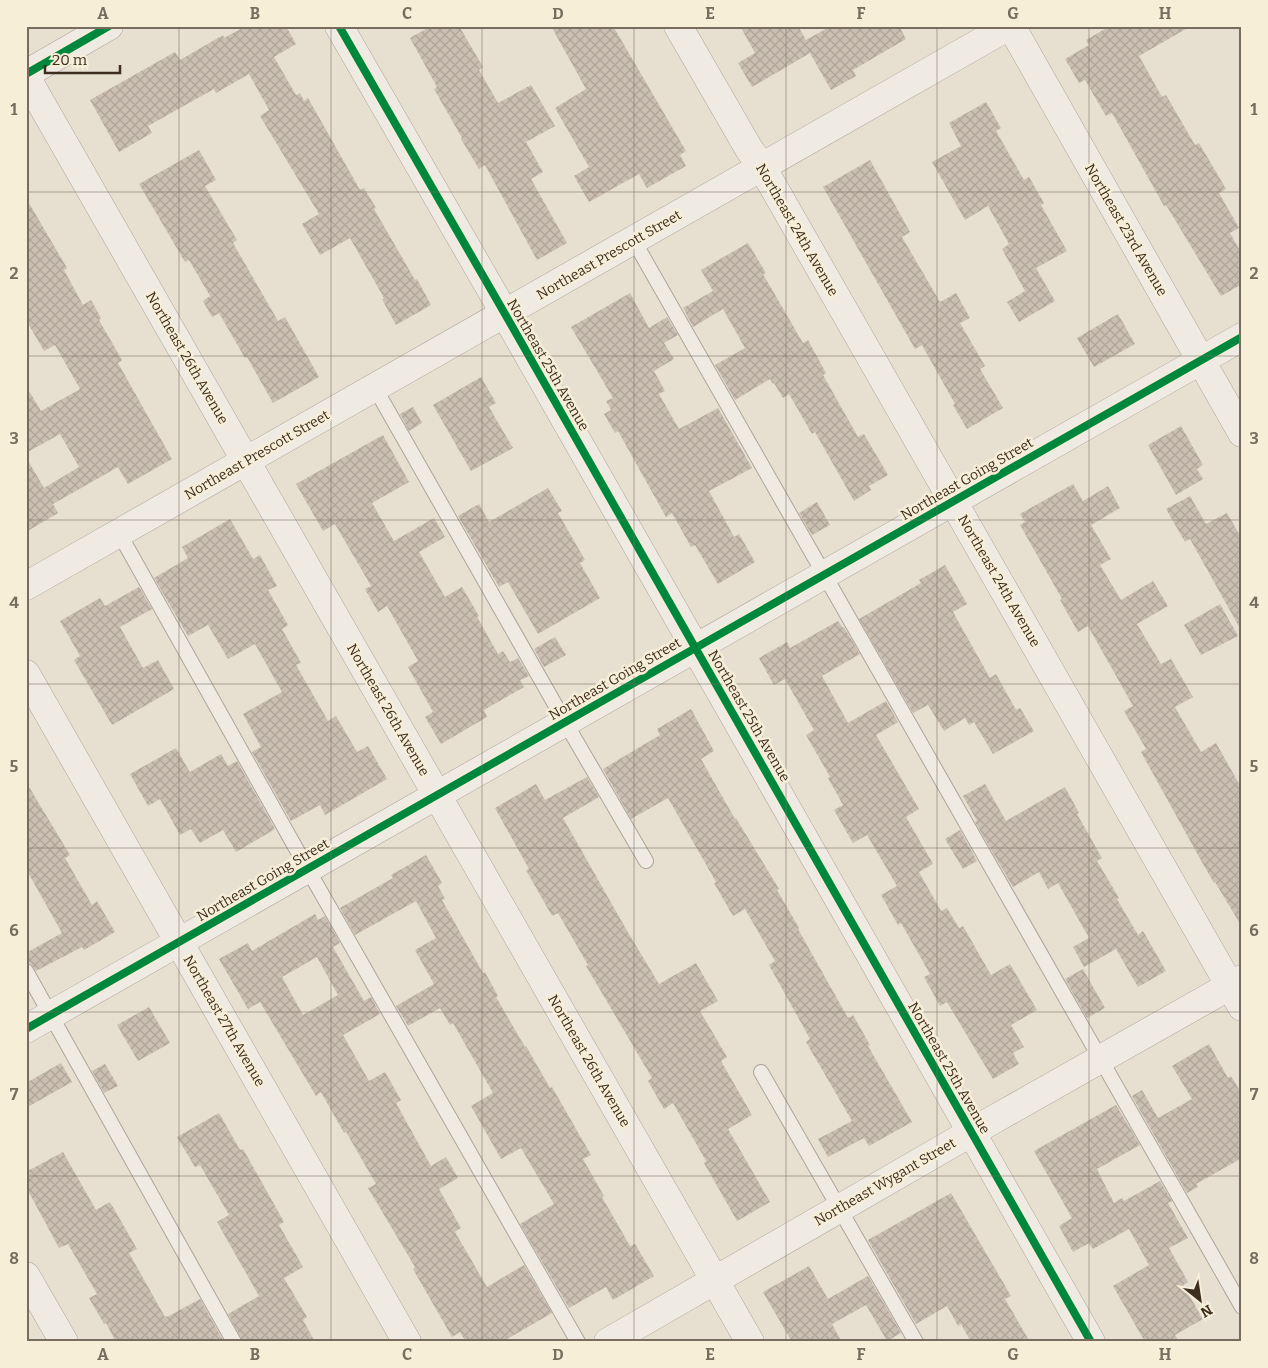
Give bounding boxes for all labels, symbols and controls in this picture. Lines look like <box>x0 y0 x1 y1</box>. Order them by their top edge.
text: A <box>97 4 109 23</box>
text: B <box>250 4 260 23</box>
text: C <box>402 4 412 23</box>
text: D <box>552 4 564 23</box>
text: E <box>705 4 715 23</box>
text: F <box>857 4 866 23</box>
text: G <box>1007 4 1019 23</box>
text: H <box>1159 4 1172 23</box>
scale bar <box>45 42 120 74</box>
text: 20 m <box>52 51 88 69</box>
text: 1 <box>11 100 18 119</box>
text: 1 <box>1251 100 1258 119</box>
street label: Northeast 24th Avenue <box>752 161 842 299</box>
street label: Northeast 23rd Avenue <box>1081 161 1171 299</box>
street label: Northeast Prescott Street <box>534 207 684 303</box>
text: 2 <box>9 264 19 283</box>
text: 2 <box>1249 264 1259 283</box>
street label: Northeast 26th Avenue <box>142 289 232 427</box>
street label: Northeast 25th Avenue <box>503 296 593 434</box>
street label: Northeast Prescott Street <box>182 407 332 503</box>
text: 3 <box>9 429 19 448</box>
text: 3 <box>1249 429 1259 448</box>
street label: Northeast Going Street <box>898 434 1036 524</box>
street label: Northeast 24th Avenue <box>954 512 1044 650</box>
text: 4 <box>9 593 19 612</box>
text: 4 <box>1249 593 1259 612</box>
street label: Northeast Going Street <box>546 634 684 724</box>
street label: Northeast 26th Avenue <box>343 641 433 779</box>
street label: Northeast 25th Avenue <box>704 647 794 785</box>
text: 5 <box>10 757 19 776</box>
text: 5 <box>1250 757 1259 776</box>
street label: Northeast Going Street <box>194 835 332 925</box>
text: 6 <box>9 921 19 940</box>
text: 6 <box>1249 921 1259 940</box>
street label: Northeast 27th Avenue <box>179 952 269 1090</box>
street label: Northeast 26th Avenue <box>544 992 634 1130</box>
street label: Northeast 25th Avenue <box>904 999 994 1137</box>
text: 7 <box>10 1085 19 1104</box>
text: 7 <box>1250 1085 1259 1104</box>
street label: Northeast Wygant Street <box>811 1134 959 1230</box>
text: 8 <box>9 1249 19 1268</box>
text: 8 <box>1249 1249 1259 1268</box>
north arrow <box>1176 1276 1226 1326</box>
text: N <box>1197 1301 1215 1321</box>
text: A <box>97 1345 109 1364</box>
text: B <box>250 1345 260 1364</box>
text: C <box>402 1345 412 1364</box>
text: D <box>552 1345 564 1364</box>
text: E <box>705 1345 715 1364</box>
text: F <box>857 1345 866 1364</box>
text: G <box>1007 1345 1019 1364</box>
text: H <box>1159 1345 1172 1364</box>

